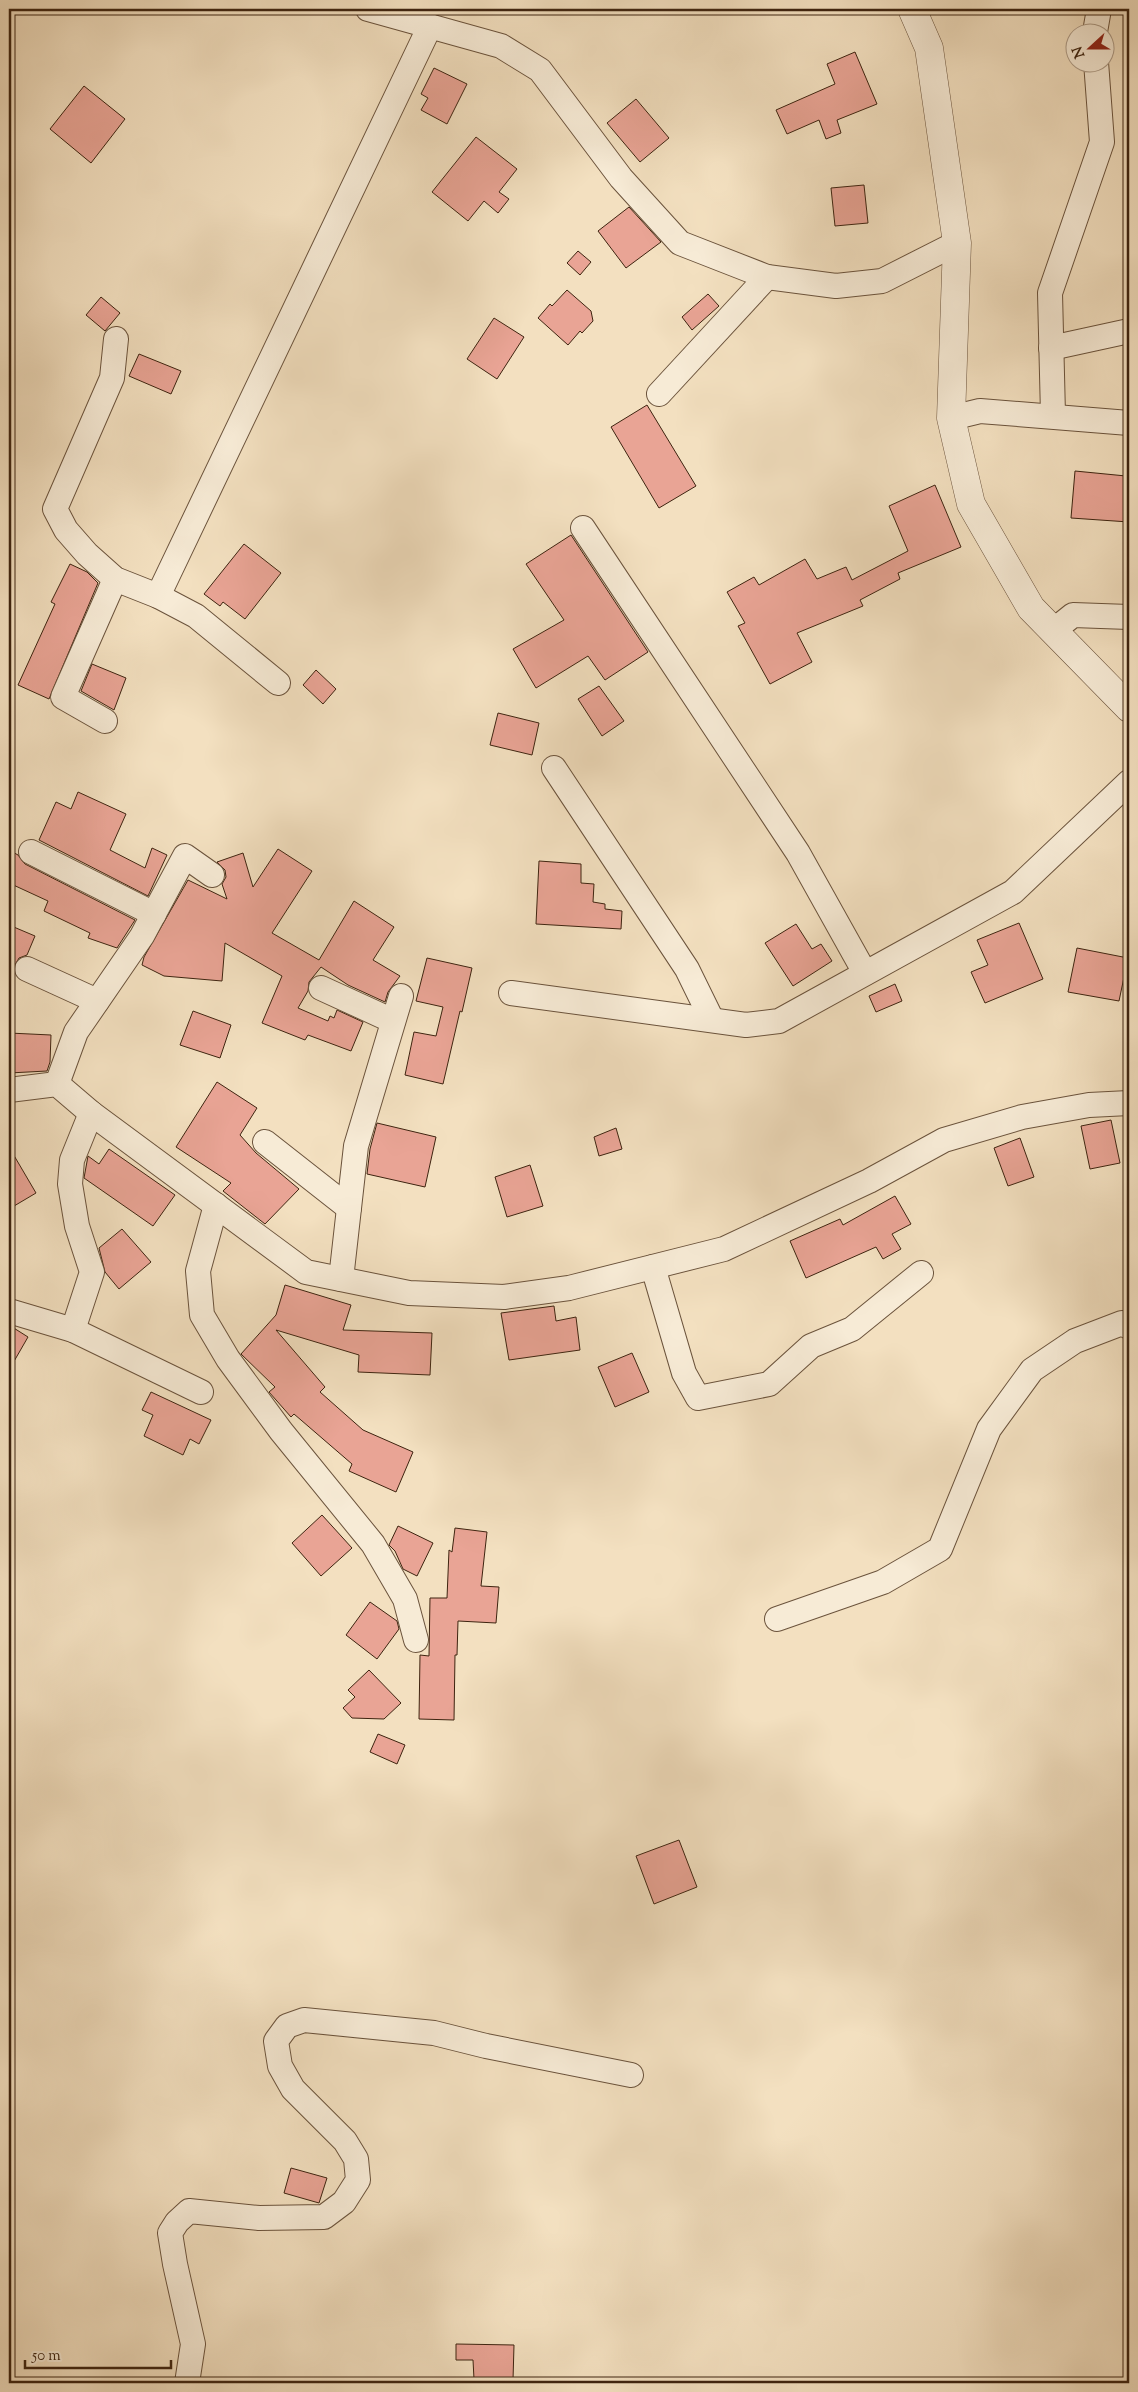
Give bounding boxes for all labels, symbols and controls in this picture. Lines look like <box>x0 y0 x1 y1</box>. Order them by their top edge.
north arrow <box>1066 22 1116 72</box>
text: N <box>1068 43 1091 61</box>
scale bar <box>25 2337 171 2369</box>
text: 50 m <box>31 2346 61 2367</box>

